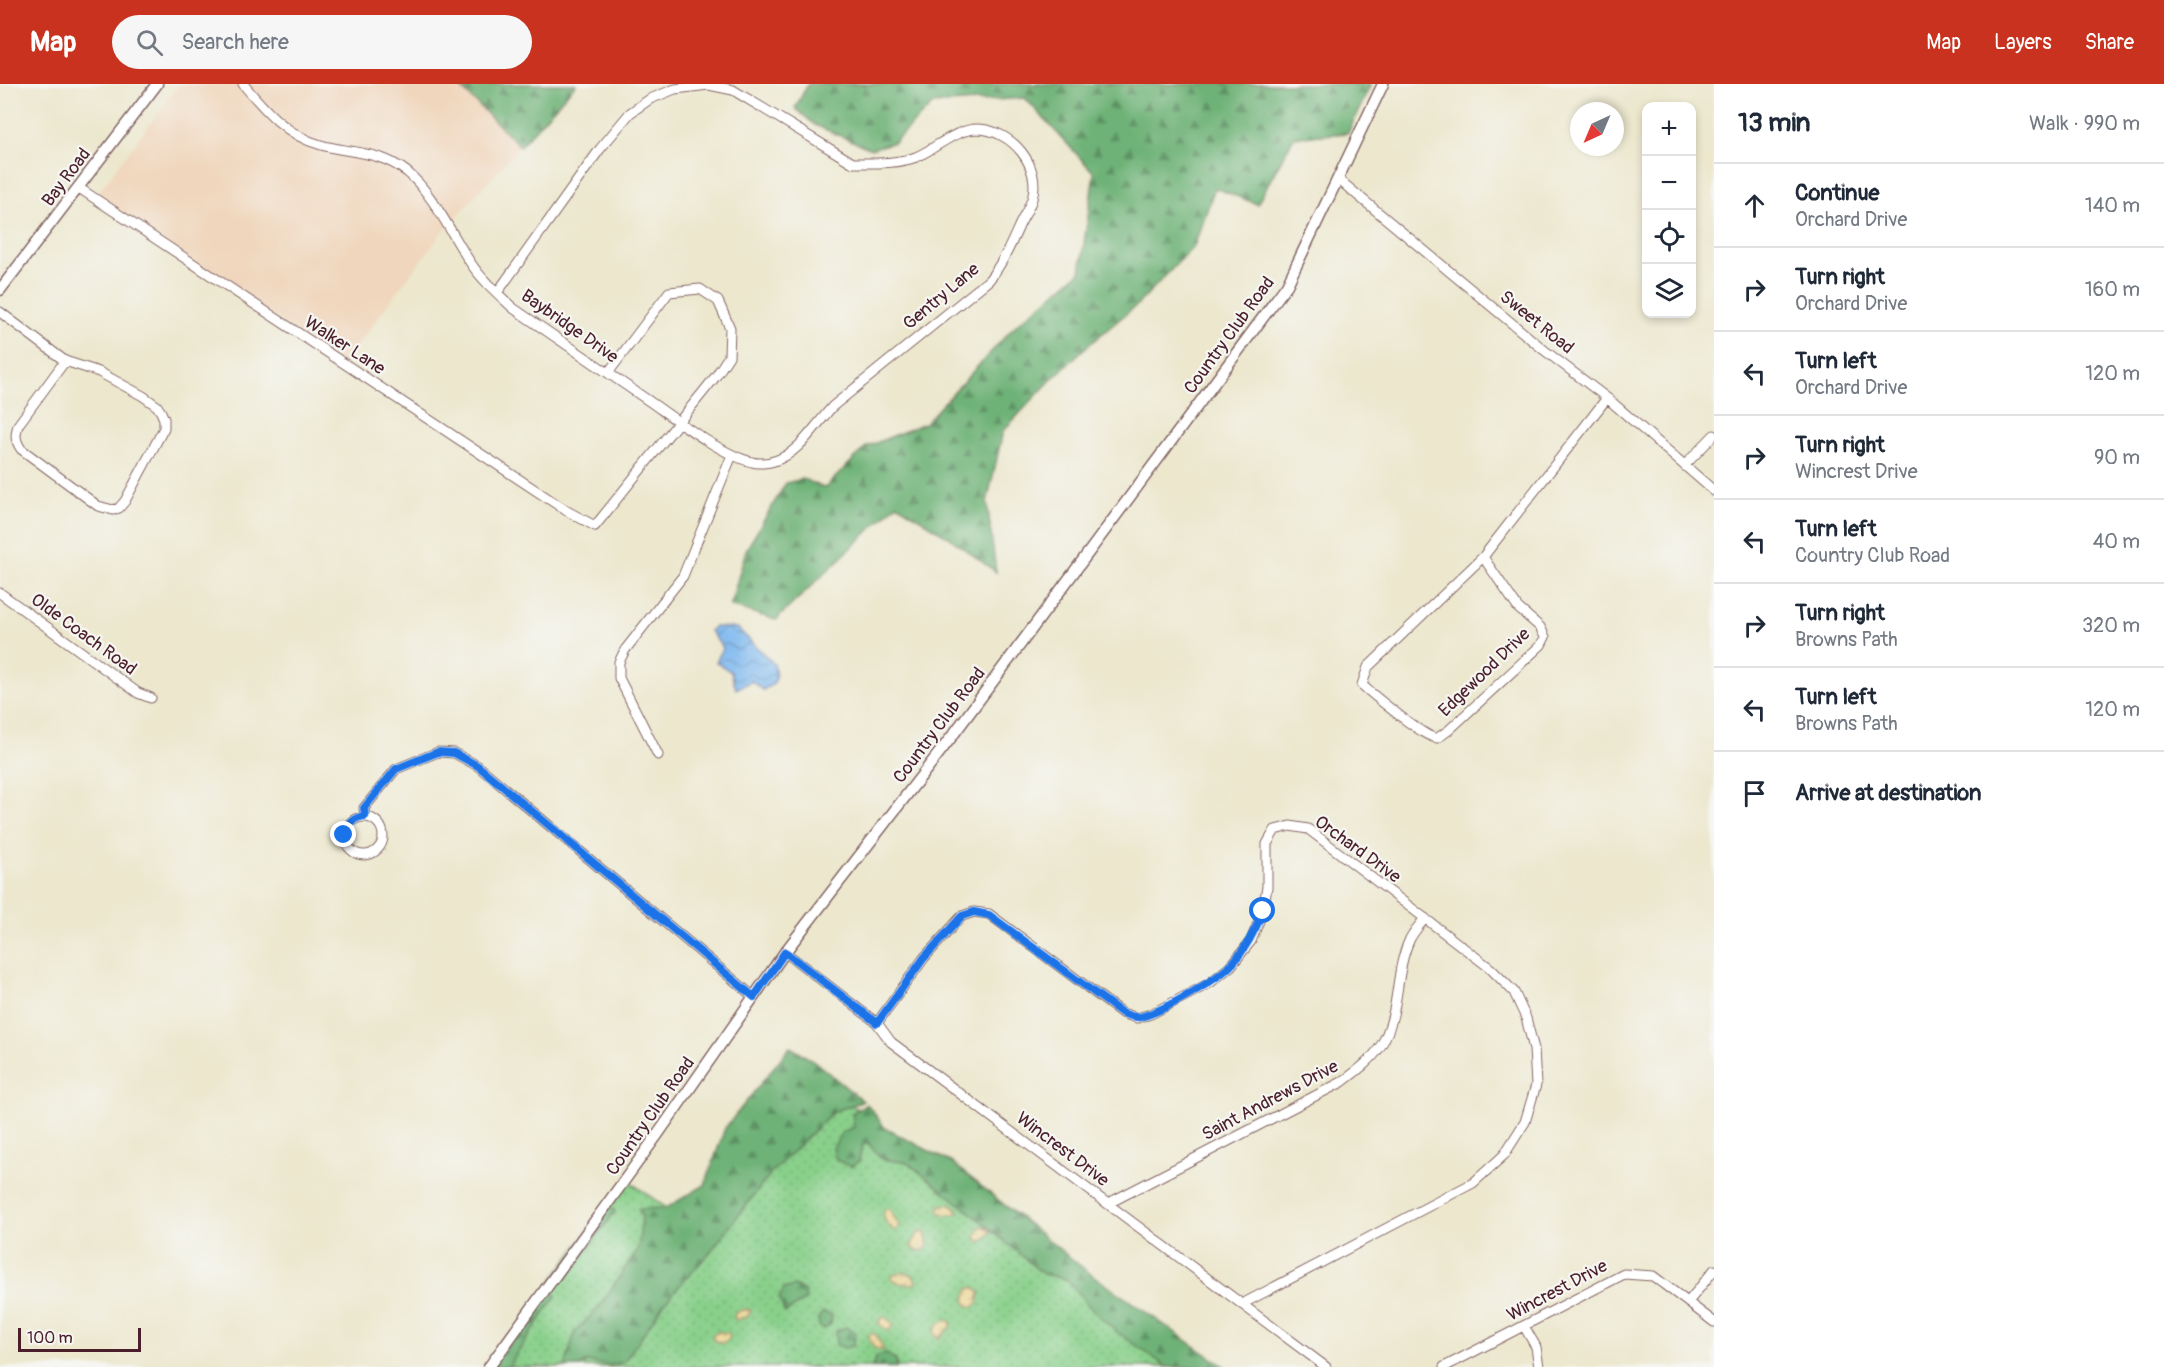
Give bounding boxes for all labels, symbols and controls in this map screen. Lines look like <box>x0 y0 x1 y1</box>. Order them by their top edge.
search box <box>112 15 532 69</box>
text: Map <box>30 25 76 60</box>
icon: search <box>133 26 166 59</box>
text: Search here <box>181 28 289 56</box>
text: Map <box>1926 29 1961 56</box>
text: Layers <box>1994 29 2052 56</box>
text: Share <box>2085 29 2134 56</box>
north arrow <box>1570 102 1624 156</box>
map controls <box>1642 102 1696 318</box>
button: + <box>1642 102 1696 156</box>
text: 13 min <box>1738 107 1811 139</box>
text: Walk · 990 m <box>2029 111 2140 136</box>
street label: Bay Road <box>37 143 96 211</box>
button: − <box>1642 156 1696 210</box>
text: Continue <box>1795 179 1879 207</box>
icon: ahead <box>1738 189 1771 222</box>
text: 140 m <box>2085 193 2140 218</box>
text: Orchard Drive <box>1795 207 1907 232</box>
button: locate <box>1642 210 1696 264</box>
street label: Gentry Lane <box>898 258 984 335</box>
text: Turn right <box>1795 263 1885 291</box>
button: layers <box>1642 264 1696 318</box>
street label: Country Club Road <box>1179 272 1280 399</box>
icon: right <box>1738 273 1771 306</box>
text: 160 m <box>2085 277 2140 302</box>
street label: Baybridge Drive <box>517 284 623 369</box>
street label: Sweet Road <box>1495 285 1578 359</box>
text: Orchard Drive <box>1795 291 1907 316</box>
street label: Walker Lane <box>300 311 390 380</box>
text: Turn left <box>1795 347 1877 375</box>
icon: left <box>1738 357 1771 390</box>
text: 120 m <box>2085 361 2140 386</box>
text: Orchard Drive <box>1795 375 1907 400</box>
text: Turn right <box>1795 431 1885 459</box>
icon: right <box>1738 441 1771 474</box>
text: 90 m <box>2094 445 2140 470</box>
text: Wincrest Drive <box>1795 459 1918 484</box>
text: Turn left <box>1795 515 1877 543</box>
icon: left <box>1738 525 1771 558</box>
text: 40 m <box>2093 529 2140 554</box>
text: Country Club Road <box>1795 543 1950 568</box>
street label: Olde Coach Road <box>26 588 141 681</box>
text: Turn right <box>1795 599 1885 627</box>
icon: right <box>1738 609 1771 642</box>
text: 320 m <box>2082 613 2140 638</box>
street label: Edgewood Drive <box>1434 623 1535 722</box>
text: Browns Path <box>1795 627 1898 652</box>
street label: Country Club Road <box>888 663 991 788</box>
text: Turn left <box>1795 683 1877 711</box>
icon: left <box>1738 693 1771 726</box>
text: 120 m <box>2085 697 2140 722</box>
text: Browns Path <box>1795 711 1898 736</box>
icon: arrive <box>1738 777 1771 810</box>
text: Arrive at destination <box>1795 779 1981 807</box>
street label: Orchard Drive <box>1310 810 1405 888</box>
route end <box>330 821 356 847</box>
route start <box>1249 897 1275 923</box>
street label: Country Club Road <box>601 1053 700 1180</box>
street label: Saint Andrews Drive <box>1198 1055 1343 1146</box>
street label: Wincrest Drive <box>1012 1107 1114 1192</box>
street label: Wincrest Drive <box>1503 1254 1611 1326</box>
scale bar <box>18 1325 141 1352</box>
text: 100 m <box>27 1328 73 1348</box>

